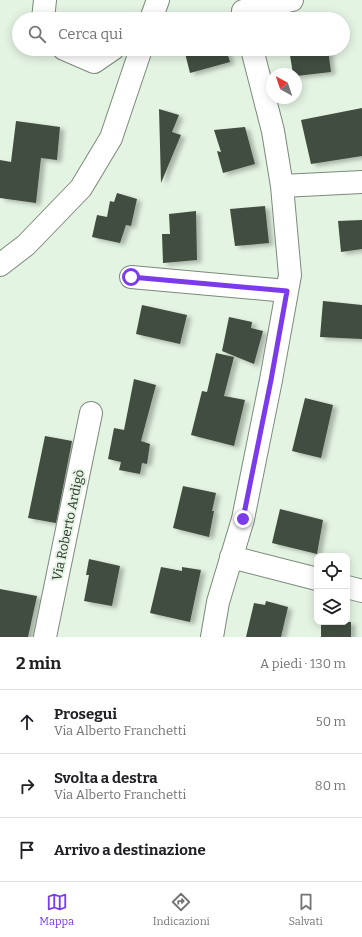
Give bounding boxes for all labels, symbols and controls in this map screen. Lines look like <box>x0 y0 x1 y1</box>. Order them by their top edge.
search box <box>12 12 350 56</box>
icon: search <box>26 23 48 45</box>
text: Cerca qui <box>58 25 123 43</box>
north arrow <box>266 68 302 104</box>
route start <box>122 268 140 286</box>
street label: Via Roberto Ardigò <box>49 468 87 582</box>
route end <box>234 510 252 528</box>
map controls <box>314 553 350 625</box>
button: locate <box>314 553 350 589</box>
button: layers <box>314 589 350 625</box>
text: 2 min <box>16 653 61 674</box>
text: A piedi · 130 m <box>260 656 346 671</box>
text: Prosegui <box>54 705 117 723</box>
icon: ahead <box>16 711 38 733</box>
text: 50 m <box>316 714 346 729</box>
text: Via Alberto Franchetti <box>54 723 186 738</box>
text: Svolta a destra <box>54 769 158 787</box>
icon: right <box>16 775 38 797</box>
text: 80 m <box>315 778 346 793</box>
text: Via Alberto Franchetti <box>54 787 186 802</box>
icon: arrive <box>16 839 38 861</box>
text: Arrivo a destinazione <box>54 841 206 859</box>
tab: Mappa <box>39 891 74 928</box>
tab: Indicazioni <box>153 891 210 928</box>
tab: Salvati <box>288 891 323 928</box>

